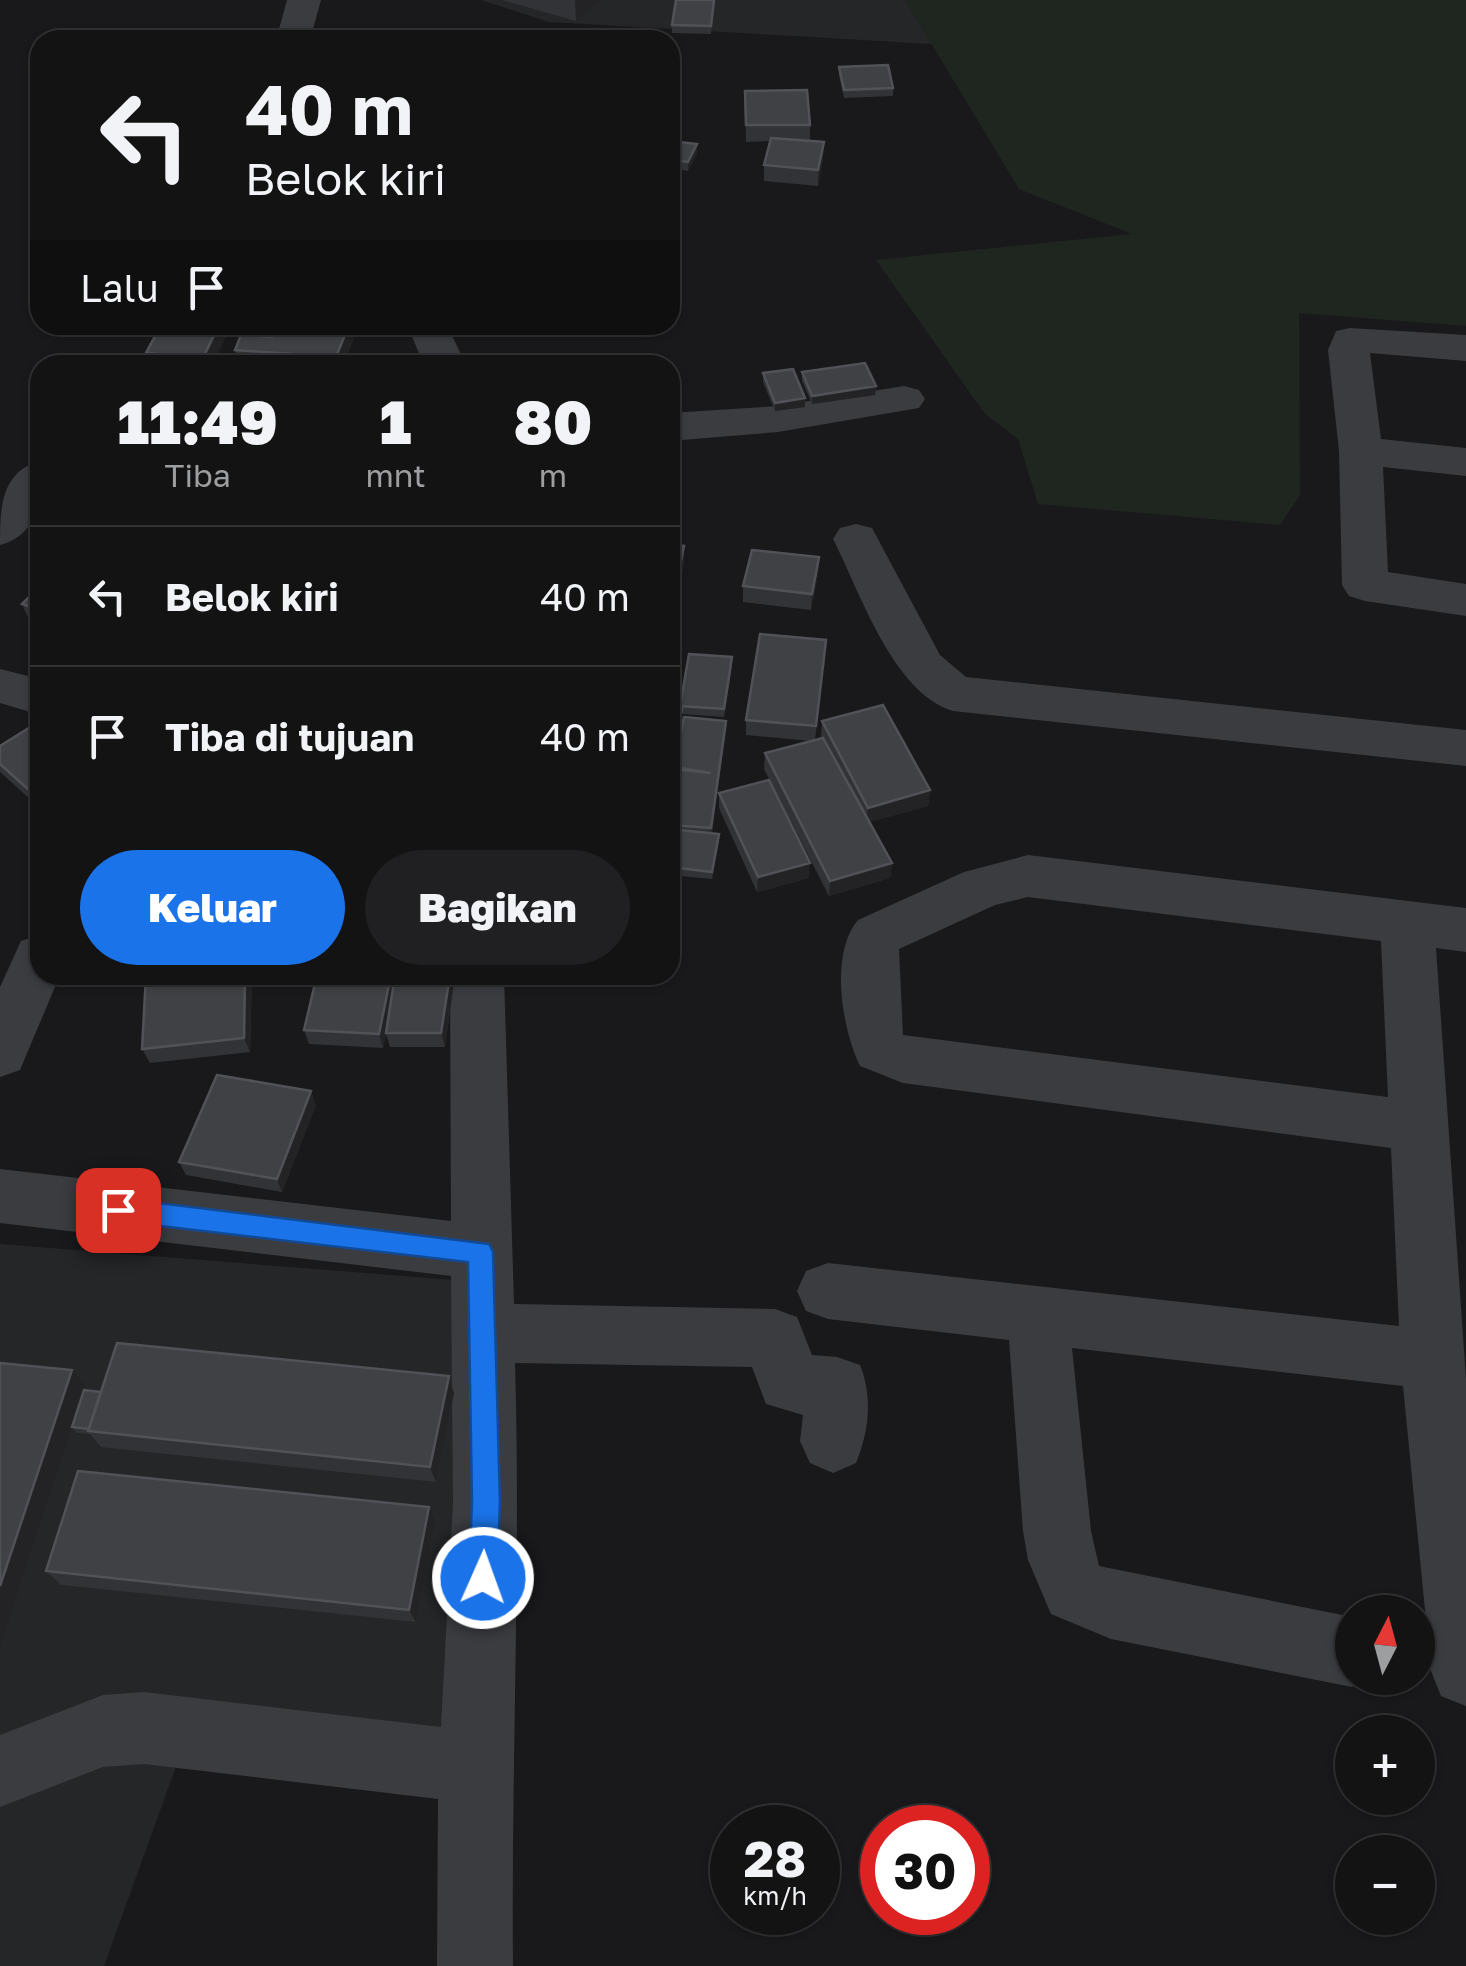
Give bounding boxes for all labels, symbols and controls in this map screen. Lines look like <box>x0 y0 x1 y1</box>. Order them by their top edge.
text: 40 m <box>245 66 413 150</box>
icon: left <box>80 70 210 200</box>
text: Belok kiri <box>245 151 446 205</box>
icon: arrive <box>179 260 234 315</box>
text: Lalu <box>80 265 159 310</box>
text: 11:49 <box>118 385 278 457</box>
text: 1 <box>380 385 412 457</box>
text: 80 <box>513 385 592 457</box>
text: Tiba <box>165 456 231 494</box>
text: mnt <box>365 456 426 494</box>
text: m <box>539 456 567 494</box>
icon: left <box>80 569 135 624</box>
text: Belok kiri <box>165 574 339 619</box>
text: 40 m <box>540 574 630 619</box>
icon: arrive <box>80 709 135 764</box>
text: Tiba di tujuan <box>165 714 414 759</box>
text: 40 m <box>540 714 630 759</box>
button: Keluar <box>80 850 345 965</box>
button: Bagikan <box>365 850 630 965</box>
pin <box>76 1168 161 1253</box>
icon: arrive <box>91 1183 146 1238</box>
position arrow <box>431 1526 535 1630</box>
north arrow <box>1335 1595 1435 1695</box>
map controls <box>1335 1595 1435 1935</box>
button: + <box>1335 1715 1435 1815</box>
speed limit sign: 30 <box>860 1805 990 1935</box>
text: 28 <box>744 1828 806 1888</box>
button: − <box>1335 1835 1435 1935</box>
text: km/h <box>743 1880 807 1911</box>

